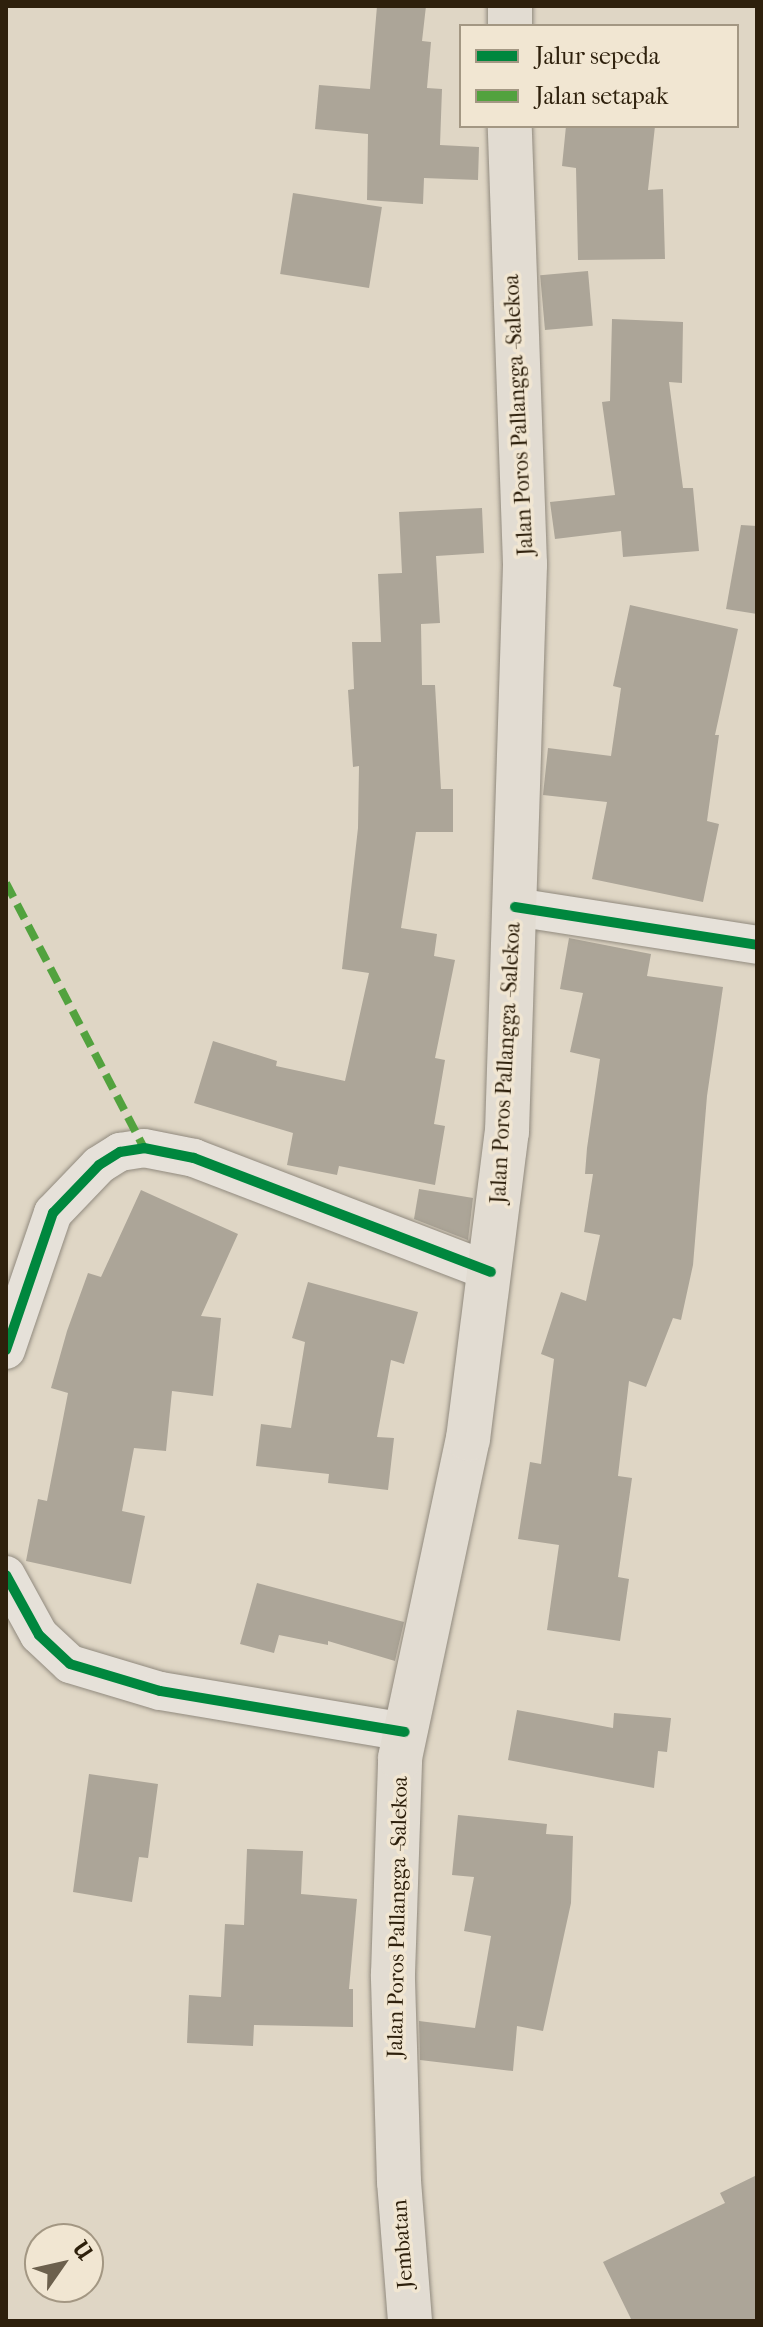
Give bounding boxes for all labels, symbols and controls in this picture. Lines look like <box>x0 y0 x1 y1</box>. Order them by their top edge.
legend <box>459 24 739 128</box>
text: Jalur sepeda <box>535 42 660 70</box>
text: Jalan setapak <box>535 82 668 110</box>
street label: Jalan Poros Pallangga -Salekoa <box>498 274 540 556</box>
street label: Jalan Poros Pallangga -Salekoa <box>485 922 527 1204</box>
street label: Jalan Poros Pallangga -Salekoa <box>382 1776 414 2058</box>
street label: Jembatan <box>387 2198 419 2290</box>
north arrow <box>24 2223 104 2303</box>
text: U <box>67 2236 98 2265</box>

